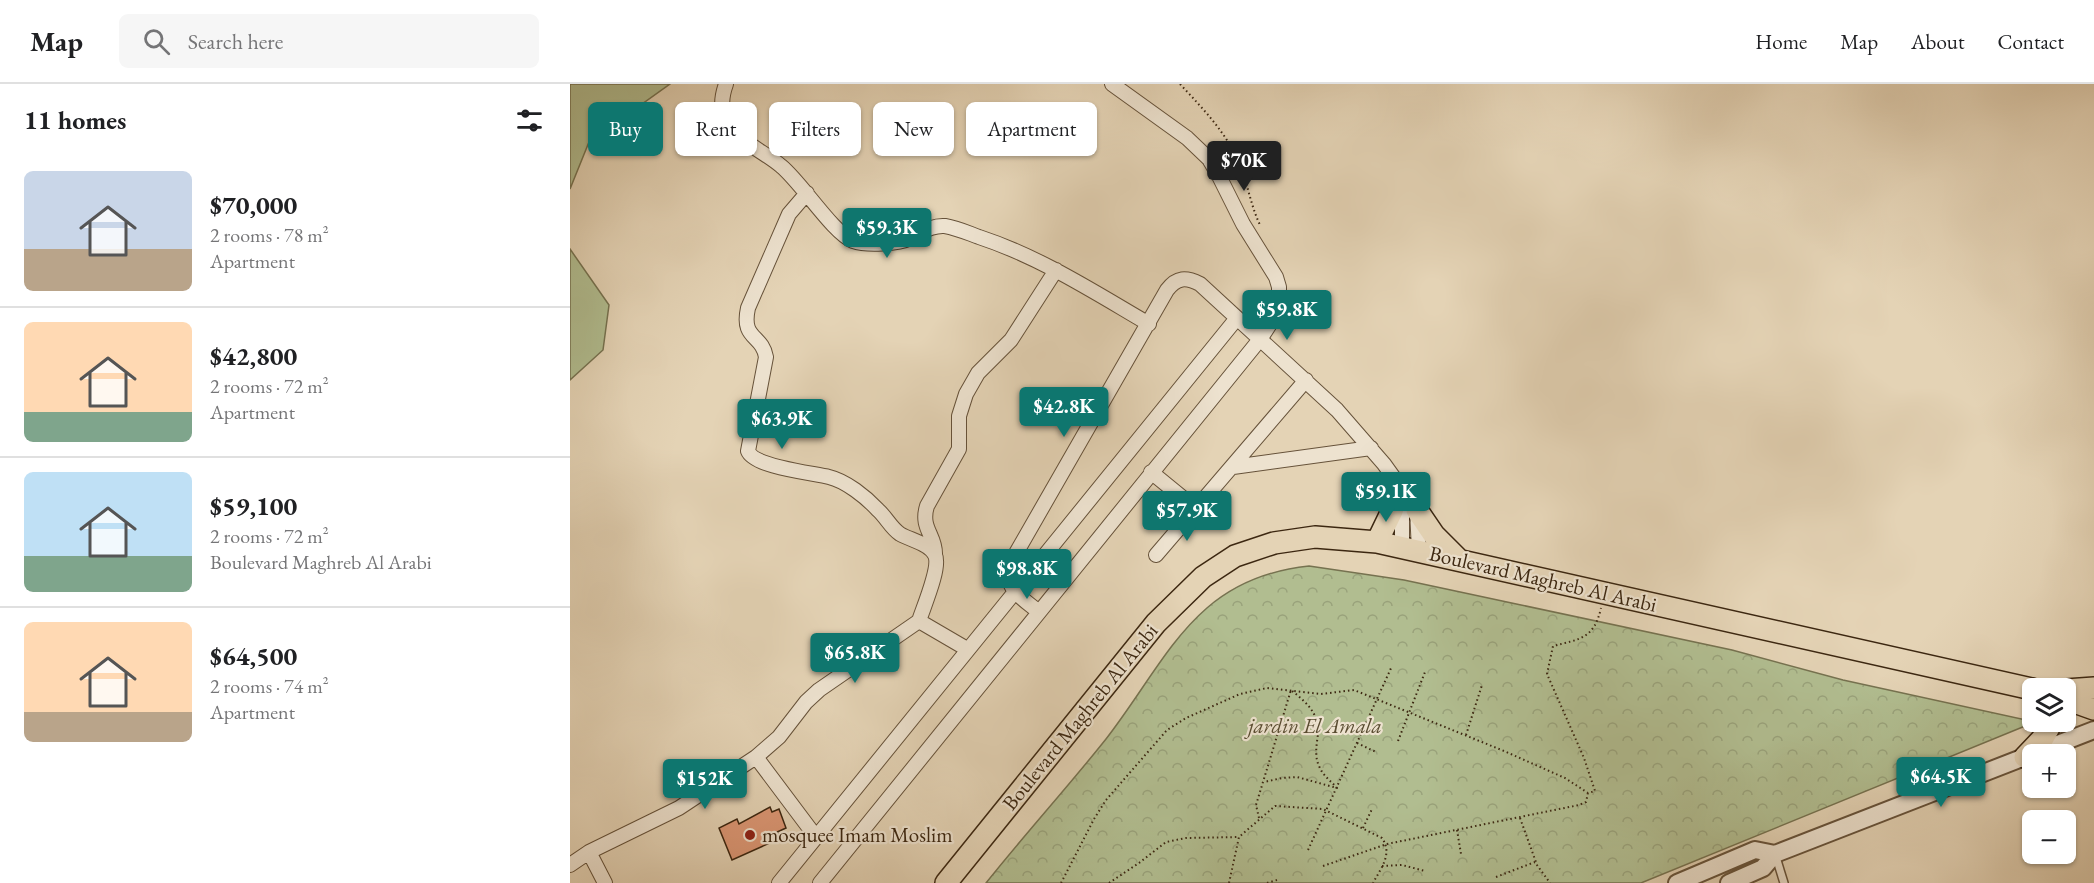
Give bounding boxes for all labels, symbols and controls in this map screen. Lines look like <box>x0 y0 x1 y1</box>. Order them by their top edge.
search box <box>119 14 539 68</box>
text: Map <box>30 23 83 59</box>
icon: search <box>140 25 173 58</box>
text: Search here <box>188 27 283 56</box>
text: Home <box>1755 28 1807 55</box>
text: Map <box>1840 28 1878 55</box>
text: About <box>1911 28 1964 55</box>
text: Contact <box>1997 28 2064 55</box>
chip: Buy <box>588 102 663 156</box>
chip: Rent <box>675 102 757 156</box>
chip: Filters <box>769 102 861 156</box>
chip: New <box>873 102 954 156</box>
chip: Apartment <box>966 102 1097 156</box>
text: 11 homes <box>24 103 126 137</box>
icon: filters <box>513 104 546 137</box>
pin: $70K <box>1208 141 1280 192</box>
text: $70K <box>1221 147 1267 173</box>
text: $70,000 <box>210 188 297 222</box>
icon: home <box>72 195 144 267</box>
pin: $59.3K <box>838 208 936 259</box>
text: $59.3K <box>856 214 918 240</box>
text: 2 rooms · 78 m² <box>210 222 329 248</box>
text: Apartment <box>210 248 295 274</box>
pin: $59.8K <box>1238 290 1336 341</box>
text: $59.8K <box>1256 296 1318 322</box>
text: $42,800 <box>210 339 297 373</box>
icon: home <box>72 346 144 418</box>
text: 2 rooms · 72 m² <box>210 373 329 399</box>
pin: $42.8K <box>1015 387 1113 438</box>
text: $42.8K <box>1033 393 1095 419</box>
text: Apartment <box>210 399 295 425</box>
pin: $63.9K <box>733 399 831 450</box>
text: $63.9K <box>751 405 813 431</box>
pin: $59.1K <box>1337 472 1435 523</box>
text: $59.1K <box>1355 478 1417 504</box>
text: $59,100 <box>210 489 297 523</box>
pin: $57.9K <box>1138 491 1236 542</box>
icon: home <box>72 496 144 568</box>
text: $57.9K <box>1156 497 1218 523</box>
text: 2 rooms · 72 m² <box>210 523 329 549</box>
street label: Boulevard Maghreb Al Arabi <box>1427 539 1660 618</box>
text: Boulevard Maghreb Al Arabi <box>210 549 432 575</box>
pin: $98.8K <box>978 549 1076 600</box>
text: $98.8K <box>996 555 1058 581</box>
street label: Boulevard Maghreb Al Arabi <box>996 618 1163 816</box>
pin: $65.8K <box>806 633 904 684</box>
text: $64,500 <box>210 639 297 673</box>
text: $65.8K <box>824 639 886 665</box>
icon: home <box>72 646 144 718</box>
text: 2 rooms · 74 m² <box>210 673 329 699</box>
map controls <box>2022 678 2076 864</box>
button: layers <box>2022 678 2076 732</box>
text: Apartment <box>210 699 295 725</box>
park label: jardin El Amala <box>1243 712 1382 739</box>
button: + <box>2022 744 2076 798</box>
pin: $64.5K <box>1892 757 1990 808</box>
pin: $152K <box>663 759 747 810</box>
text: $64.5K <box>1910 763 1972 789</box>
text: $152K <box>677 765 733 791</box>
button: − <box>2022 810 2076 864</box>
place label: mosquee Imam Moslim <box>762 821 953 848</box>
marker: mosquee Imam Moslim <box>743 828 757 842</box>

